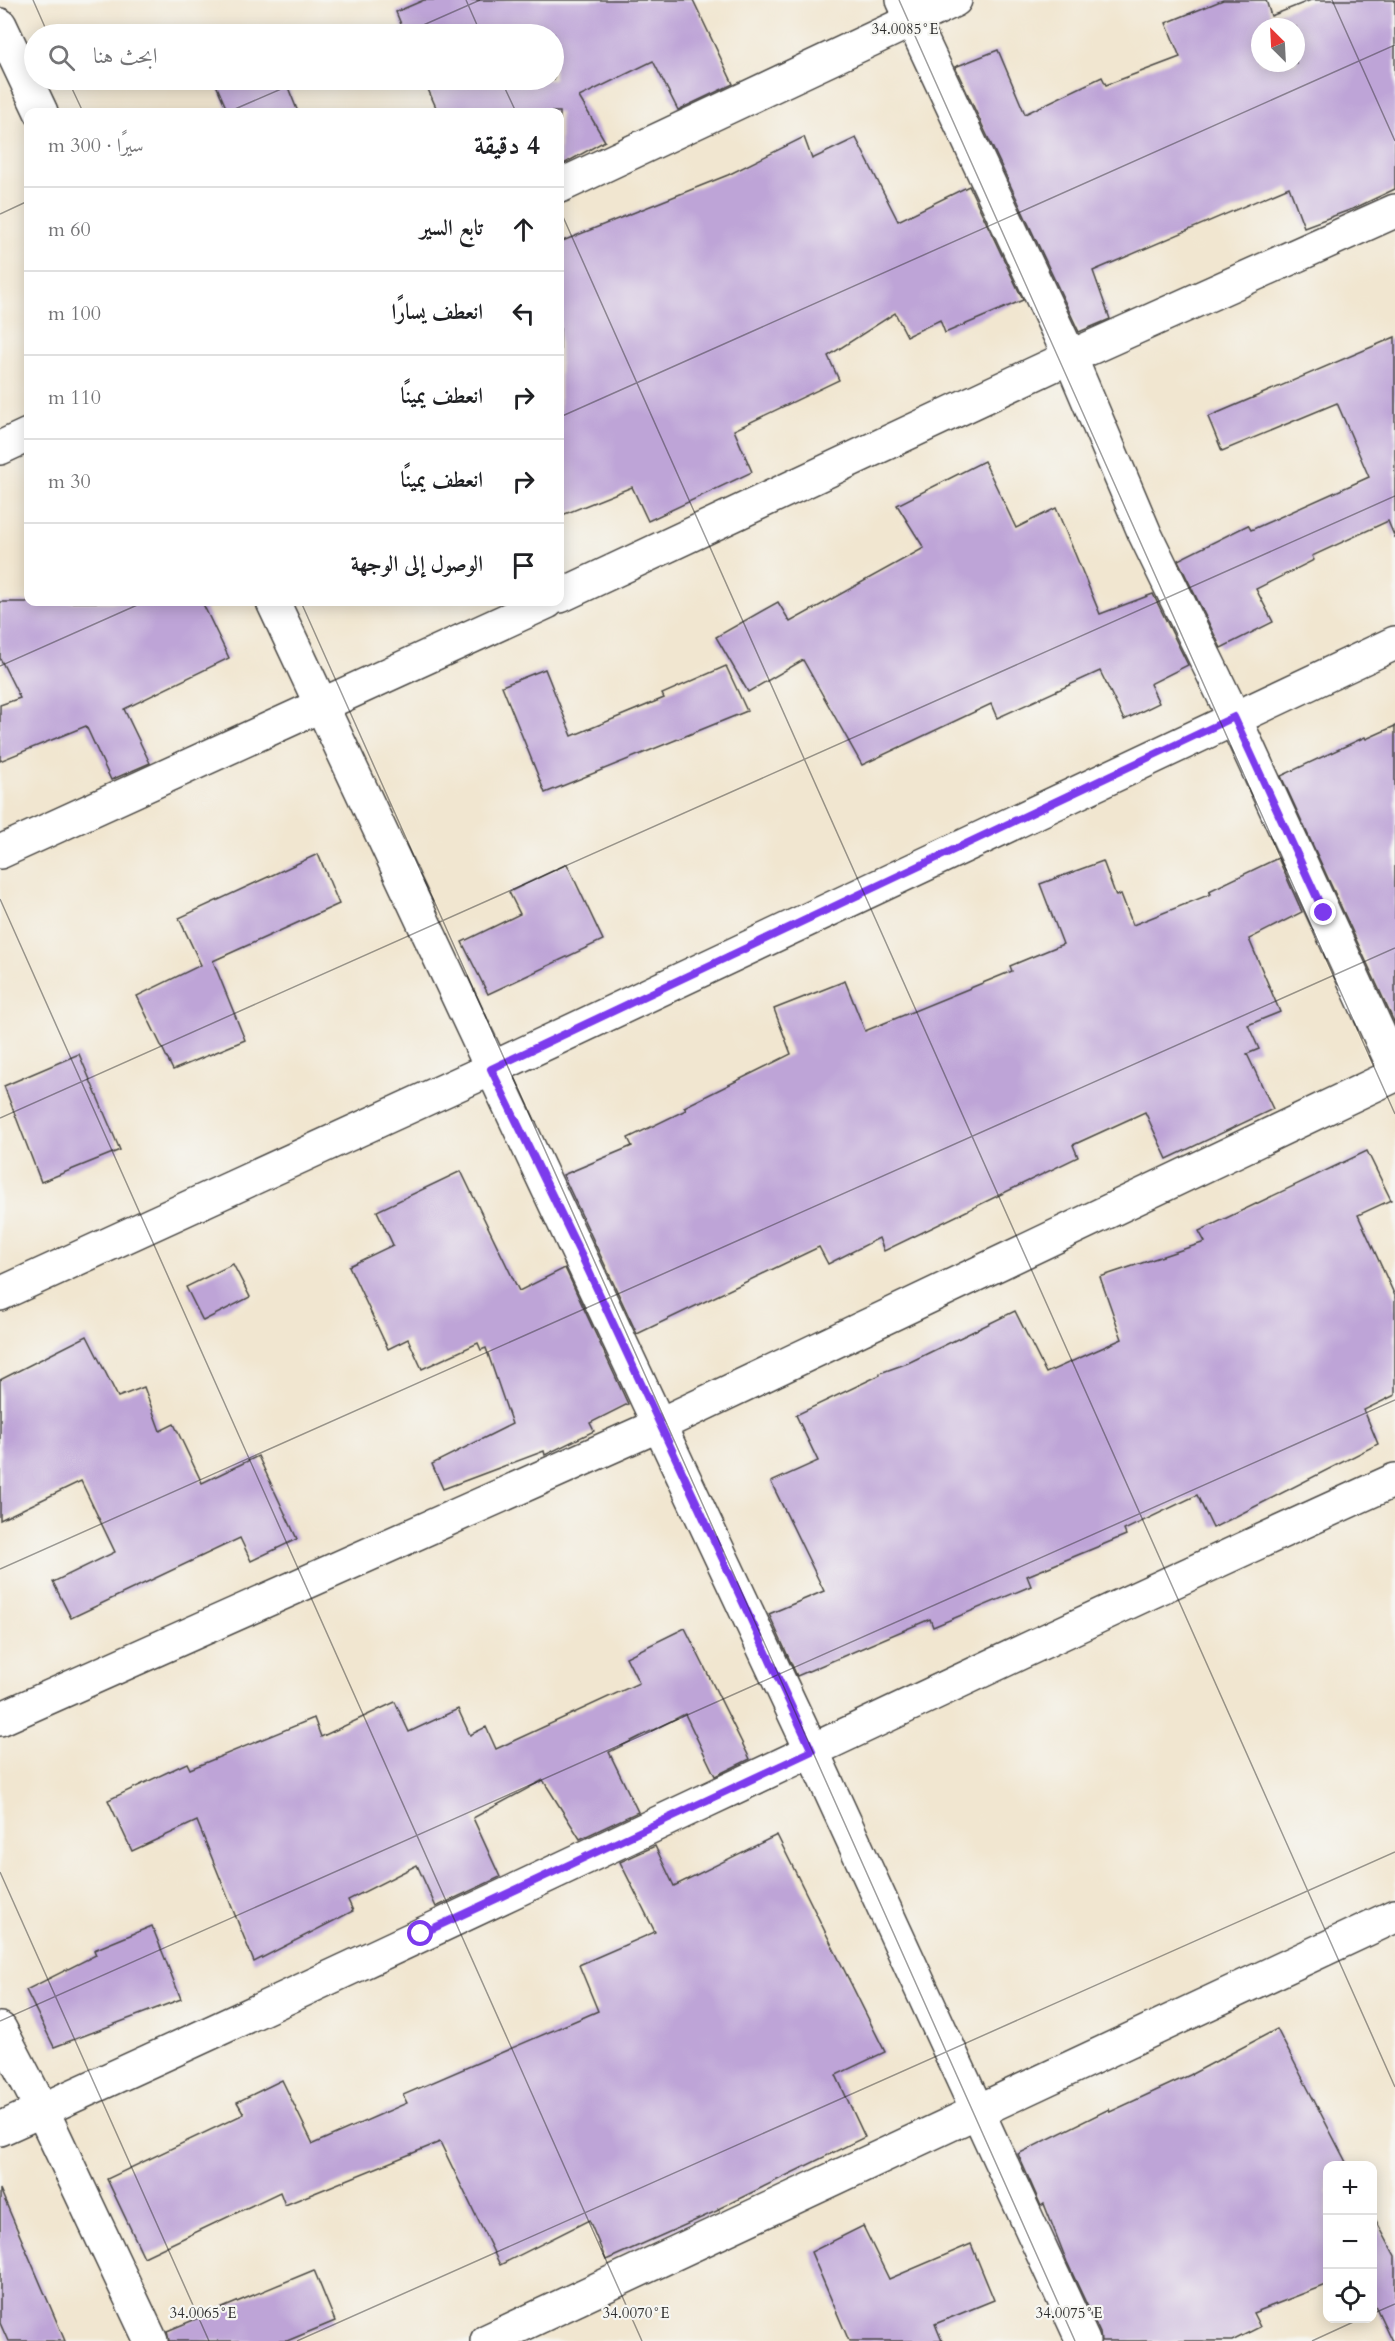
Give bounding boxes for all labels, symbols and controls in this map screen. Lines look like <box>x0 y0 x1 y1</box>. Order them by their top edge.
north arrow <box>1251 18 1305 72</box>
text: 34.0085°E <box>872 19 938 39</box>
search box <box>24 24 564 90</box>
icon: search <box>45 41 78 74</box>
text: ابحث هنا <box>93 41 158 71</box>
text: 4 دقيقة <box>474 128 540 163</box>
text: سيرًا · 300 m <box>48 132 144 159</box>
text: تابع السير <box>420 213 483 243</box>
icon: ahead <box>507 213 540 246</box>
text: 60 m <box>48 216 91 243</box>
text: انعطف يسارًا <box>392 297 483 327</box>
icon: left <box>507 297 540 330</box>
text: 100 m <box>48 300 101 327</box>
text: انعطف يمينًا <box>400 381 483 411</box>
icon: right <box>507 381 540 414</box>
text: 110 m <box>48 384 101 411</box>
text: انعطف يمينًا <box>400 465 483 495</box>
icon: right <box>507 465 540 498</box>
text: 30 m <box>48 468 91 495</box>
text: الوصول إلى الوجهة <box>351 549 483 579</box>
icon: arrive <box>507 549 540 582</box>
route end <box>1310 899 1336 925</box>
route start <box>407 1920 433 1946</box>
map controls <box>1323 2161 1377 2323</box>
button: + <box>1323 2161 1377 2215</box>
button: − <box>1323 2215 1377 2269</box>
button: locate <box>1323 2269 1377 2323</box>
text: 34.0065°E <box>170 2303 236 2323</box>
text: 34.0070°E <box>603 2303 669 2323</box>
text: 34.0075°E <box>1036 2303 1102 2323</box>

